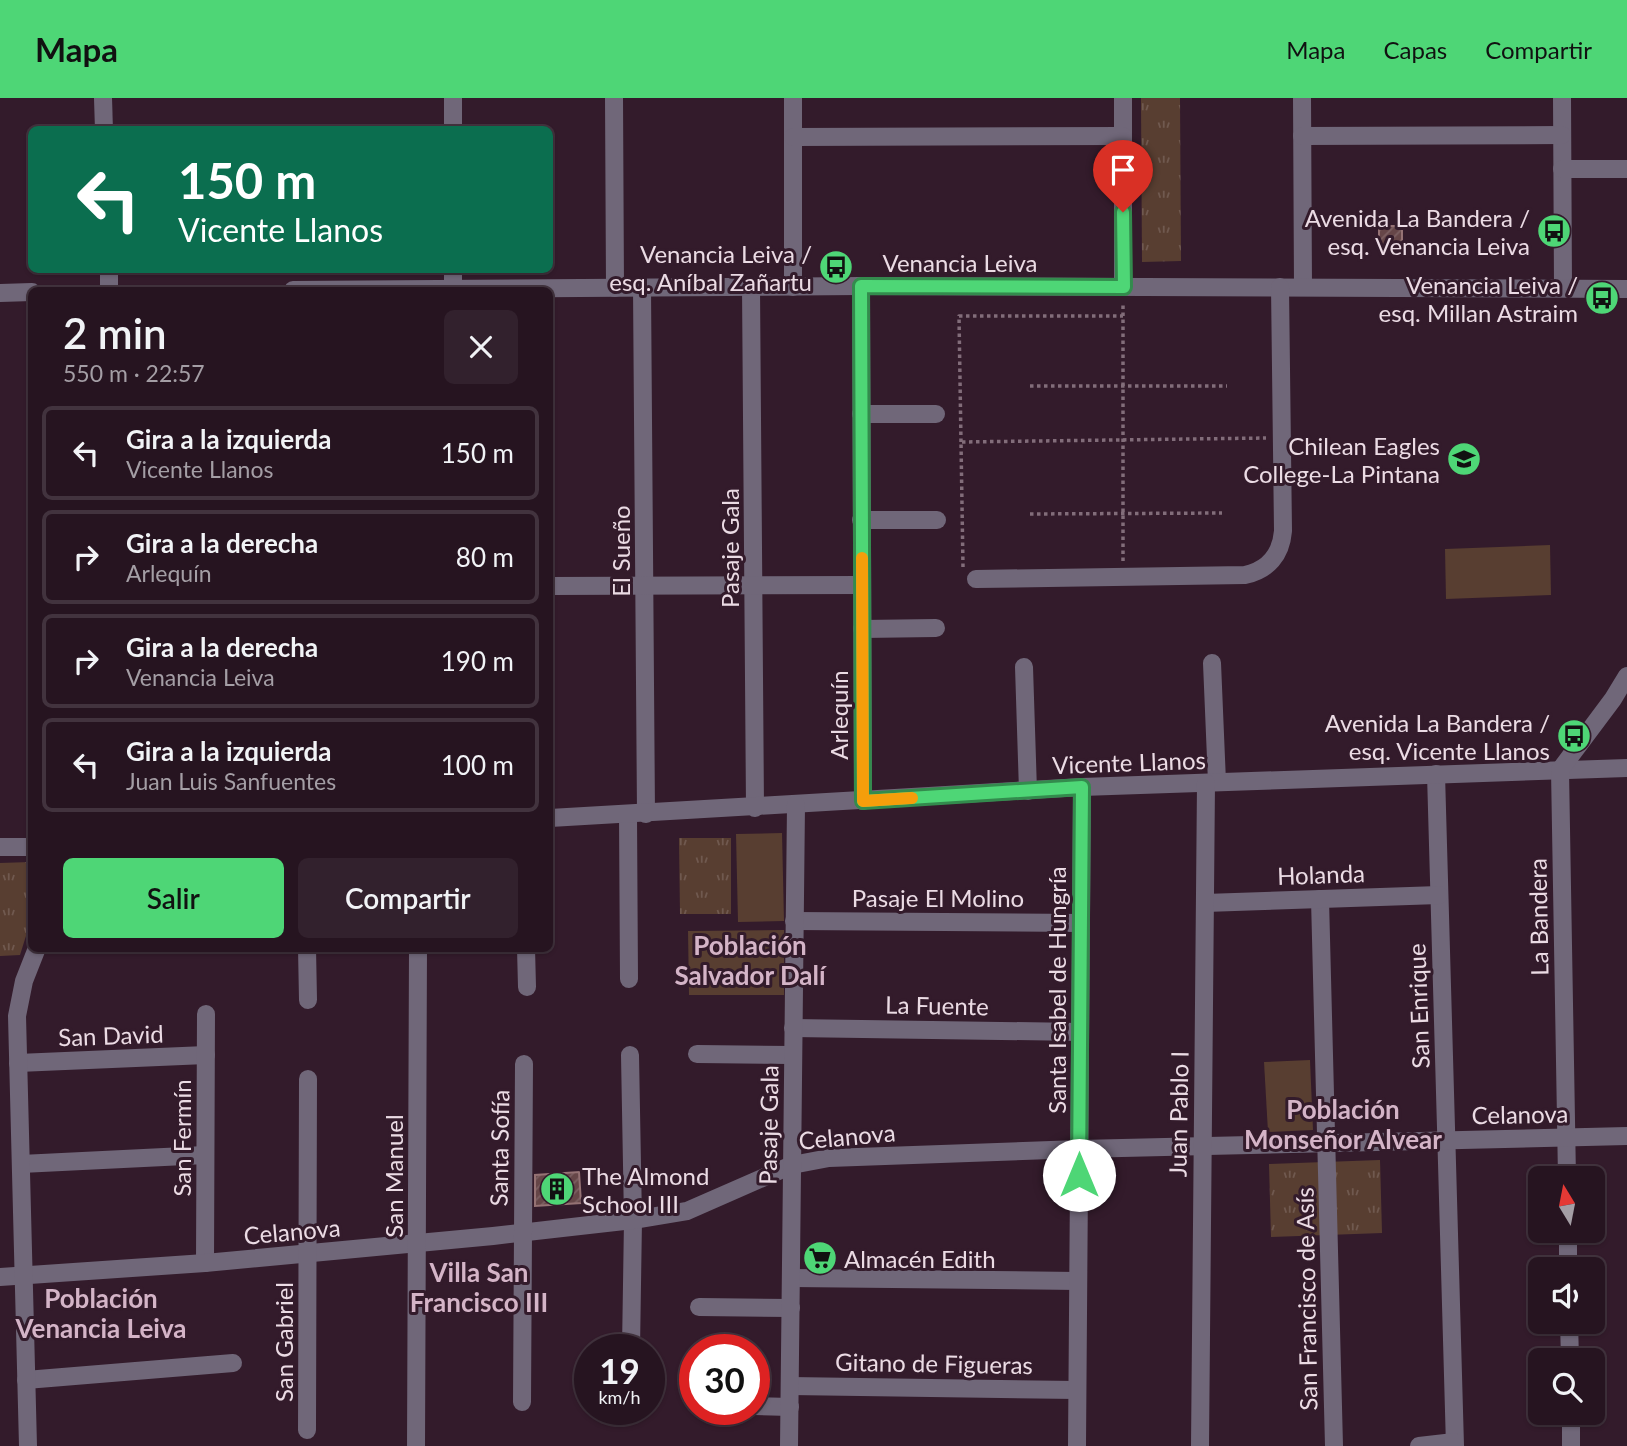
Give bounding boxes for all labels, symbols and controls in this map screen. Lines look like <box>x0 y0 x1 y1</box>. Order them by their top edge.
text: Mapa <box>35 29 118 69</box>
text: Mapa <box>1286 35 1345 64</box>
text: Capas <box>1383 35 1447 64</box>
text: Compartir <box>1485 35 1592 64</box>
pin <box>1093 140 1153 212</box>
text: 150 m <box>178 151 316 209</box>
icon: arrive <box>1104 151 1142 189</box>
icon: left <box>63 154 154 245</box>
place label: Avenida La Bandera / esq. Venancia Leiva <box>1305 203 1530 260</box>
text: Vicente Llanos <box>178 210 383 249</box>
bus stop icon: Avenida La Bandera / esq. Venancia Leiva <box>1535 212 1573 250</box>
place label: Venancia Leiva / esq. Aníbal Zañartu <box>609 239 812 296</box>
bus stop icon: Venancia Leiva / esq. Aníbal Zañartu <box>817 248 855 286</box>
street label: Venancia Leiva <box>882 248 1038 277</box>
place label: Venancia Leiva / esq. Millan Astraim <box>1379 270 1578 327</box>
bus stop icon: Venancia Leiva / esq. Millan Astraim <box>1583 279 1621 317</box>
text: 2 min <box>63 308 167 358</box>
button: close <box>444 310 518 384</box>
text: 550 m · 22:57 <box>63 359 205 387</box>
text: Gira a la izquierda <box>126 423 332 455</box>
place label: Chilean Eagles College-La Pintana <box>1243 431 1440 488</box>
icon: left <box>67 434 105 472</box>
text: 150 m <box>441 437 514 469</box>
school or university icon: Chilean Eagles College-La Pintana <box>1445 440 1483 478</box>
text: Vicente Llanos <box>126 455 273 483</box>
street label: Pasaje Gala <box>715 488 744 608</box>
street label: El Sueño <box>606 505 635 597</box>
text: Gira a la derecha <box>126 527 318 559</box>
icon: right <box>67 538 105 576</box>
text: 80 m <box>456 541 514 573</box>
text: Arlequín <box>126 559 212 587</box>
text: Gira a la derecha <box>126 631 318 663</box>
icon: right <box>67 642 105 680</box>
text: 190 m <box>441 645 514 677</box>
text: Venancia Leiva <box>126 663 275 691</box>
street label: Arlequín <box>824 670 853 760</box>
place label: Avenida La Bandera / esq. Vicente Llanos <box>1325 708 1550 765</box>
bus stop icon: Avenida La Bandera / esq. Vicente Llanos <box>1555 717 1593 755</box>
text: Gira a la izquierda <box>126 735 332 767</box>
street label: Vicente Llanos <box>1052 745 1206 779</box>
icon: left <box>67 746 105 784</box>
text: 100 m <box>441 749 514 781</box>
text: Juan Luis Sanfuentes <box>126 767 336 795</box>
button: Salir <box>63 858 284 938</box>
button: Compartir <box>298 858 518 938</box>
street label: Holanda <box>1277 858 1365 890</box>
street label: La Bandera <box>1522 858 1554 976</box>
street label: Santa Isabel de Hungría <box>1042 866 1071 1114</box>
street label: Pasaje El Molino <box>852 883 1024 912</box>
district label: Población Salvador Dalí <box>674 929 827 991</box>
street label: San Enrique <box>1401 943 1435 1069</box>
street label: La Fuente <box>885 990 989 1020</box>
street label: San David <box>58 1019 164 1051</box>
street label: Juan Pablo I <box>1162 1051 1194 1177</box>
street label: Pasaje Gala <box>752 1065 784 1185</box>
street label: San Fermín <box>167 1079 196 1197</box>
street label: Santa Sofía <box>483 1089 515 1207</box>
district label: Población Monseñor Alvear <box>1244 1093 1442 1155</box>
street label: Celanova <box>1471 1099 1569 1129</box>
street label: San Manuel <box>379 1114 408 1238</box>
street label: Celanova <box>798 1117 896 1155</box>
position arrow <box>1042 1138 1116 1212</box>
place label: The Almond School III <box>582 1161 709 1218</box>
north arrow <box>1528 1166 1605 1242</box>
map controls <box>1528 1166 1605 1425</box>
building icon: The Almond School III <box>538 1170 576 1208</box>
street label: San Francisco de Asís <box>1290 1187 1322 1411</box>
street label: Celanova <box>243 1212 341 1250</box>
supermarket icon: Almacén Edith <box>801 1239 839 1277</box>
place label: Almacén Edith <box>844 1244 996 1273</box>
district label: Villa San Francisco III <box>410 1256 548 1318</box>
button: sound <box>1528 1257 1605 1334</box>
district label: Población Venancia Leiva <box>15 1282 186 1344</box>
street label: San Gabriel <box>269 1282 298 1402</box>
speed limit sign: 30 <box>679 1334 770 1425</box>
street label: Gitano de Figueras <box>835 1347 1033 1379</box>
button: search <box>1528 1348 1605 1425</box>
text: 19 <box>599 1349 640 1391</box>
text: km/h <box>598 1386 641 1408</box>

